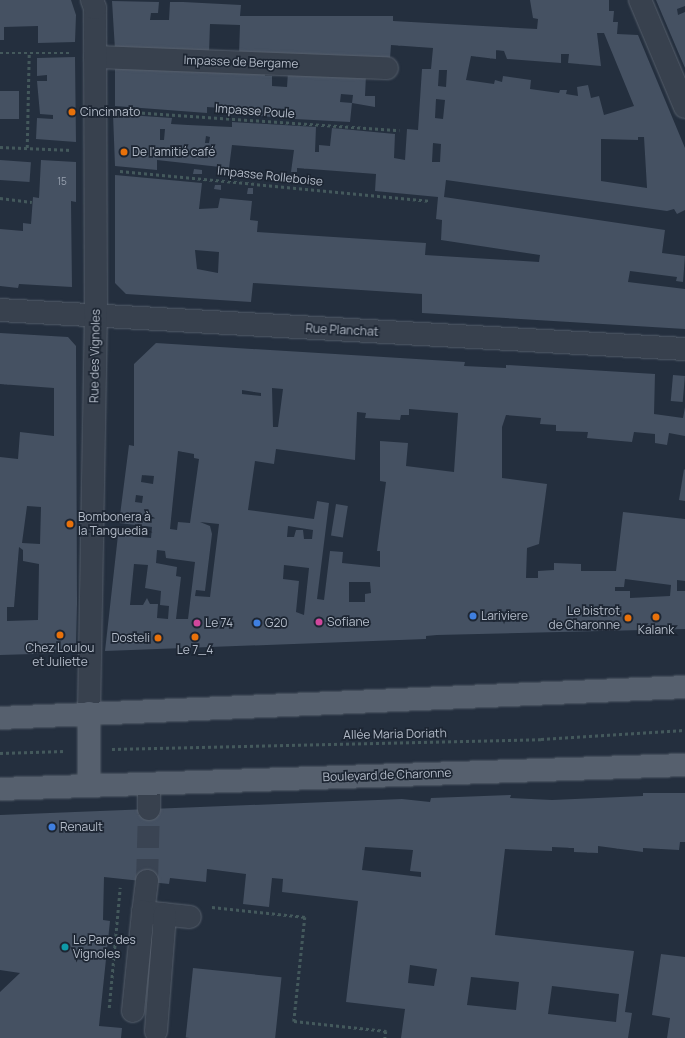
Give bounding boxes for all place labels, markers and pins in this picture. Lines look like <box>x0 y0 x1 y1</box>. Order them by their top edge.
place label: Cincinnato <box>80 105 140 119</box>
marker: Cincinnato <box>67 107 77 117</box>
place label: De l'amitié café <box>132 145 215 159</box>
marker: De l'amitié café <box>119 147 129 157</box>
place label: Bombonera à la Tanguedia <box>78 510 151 538</box>
marker: Bombonera à la Tanguedia <box>65 519 75 529</box>
place label: Le bistrot de Charonne <box>549 604 620 632</box>
place label: Lariviere <box>481 609 528 623</box>
marker: Lariviere <box>468 611 478 621</box>
marker: Kalank <box>651 612 661 622</box>
marker: Le bistrot de Charonne <box>623 613 633 623</box>
place label: Sofiane <box>327 615 369 629</box>
place label: Le 74 <box>205 616 233 630</box>
place label: G20 <box>265 616 288 630</box>
marker: Sofiane <box>314 617 324 627</box>
marker: Le 74 <box>192 618 202 628</box>
marker: G20 <box>252 618 262 628</box>
place label: Kalank <box>638 623 674 637</box>
marker: Chez Loulou et Juliette <box>55 630 65 640</box>
place label: Dosteli <box>111 631 150 645</box>
marker: Le 7_4 <box>190 632 200 642</box>
marker: Dosteli <box>153 633 163 643</box>
place label: Chez Loulou et Juliette <box>26 641 94 669</box>
place label: Le 7_4 <box>177 643 213 657</box>
place label: Renault <box>60 820 103 834</box>
marker: Renault <box>47 822 57 832</box>
place label: Le Parc des Vignoles <box>73 933 136 961</box>
marker: Le Parc des Vignoles <box>60 942 70 952</box>

